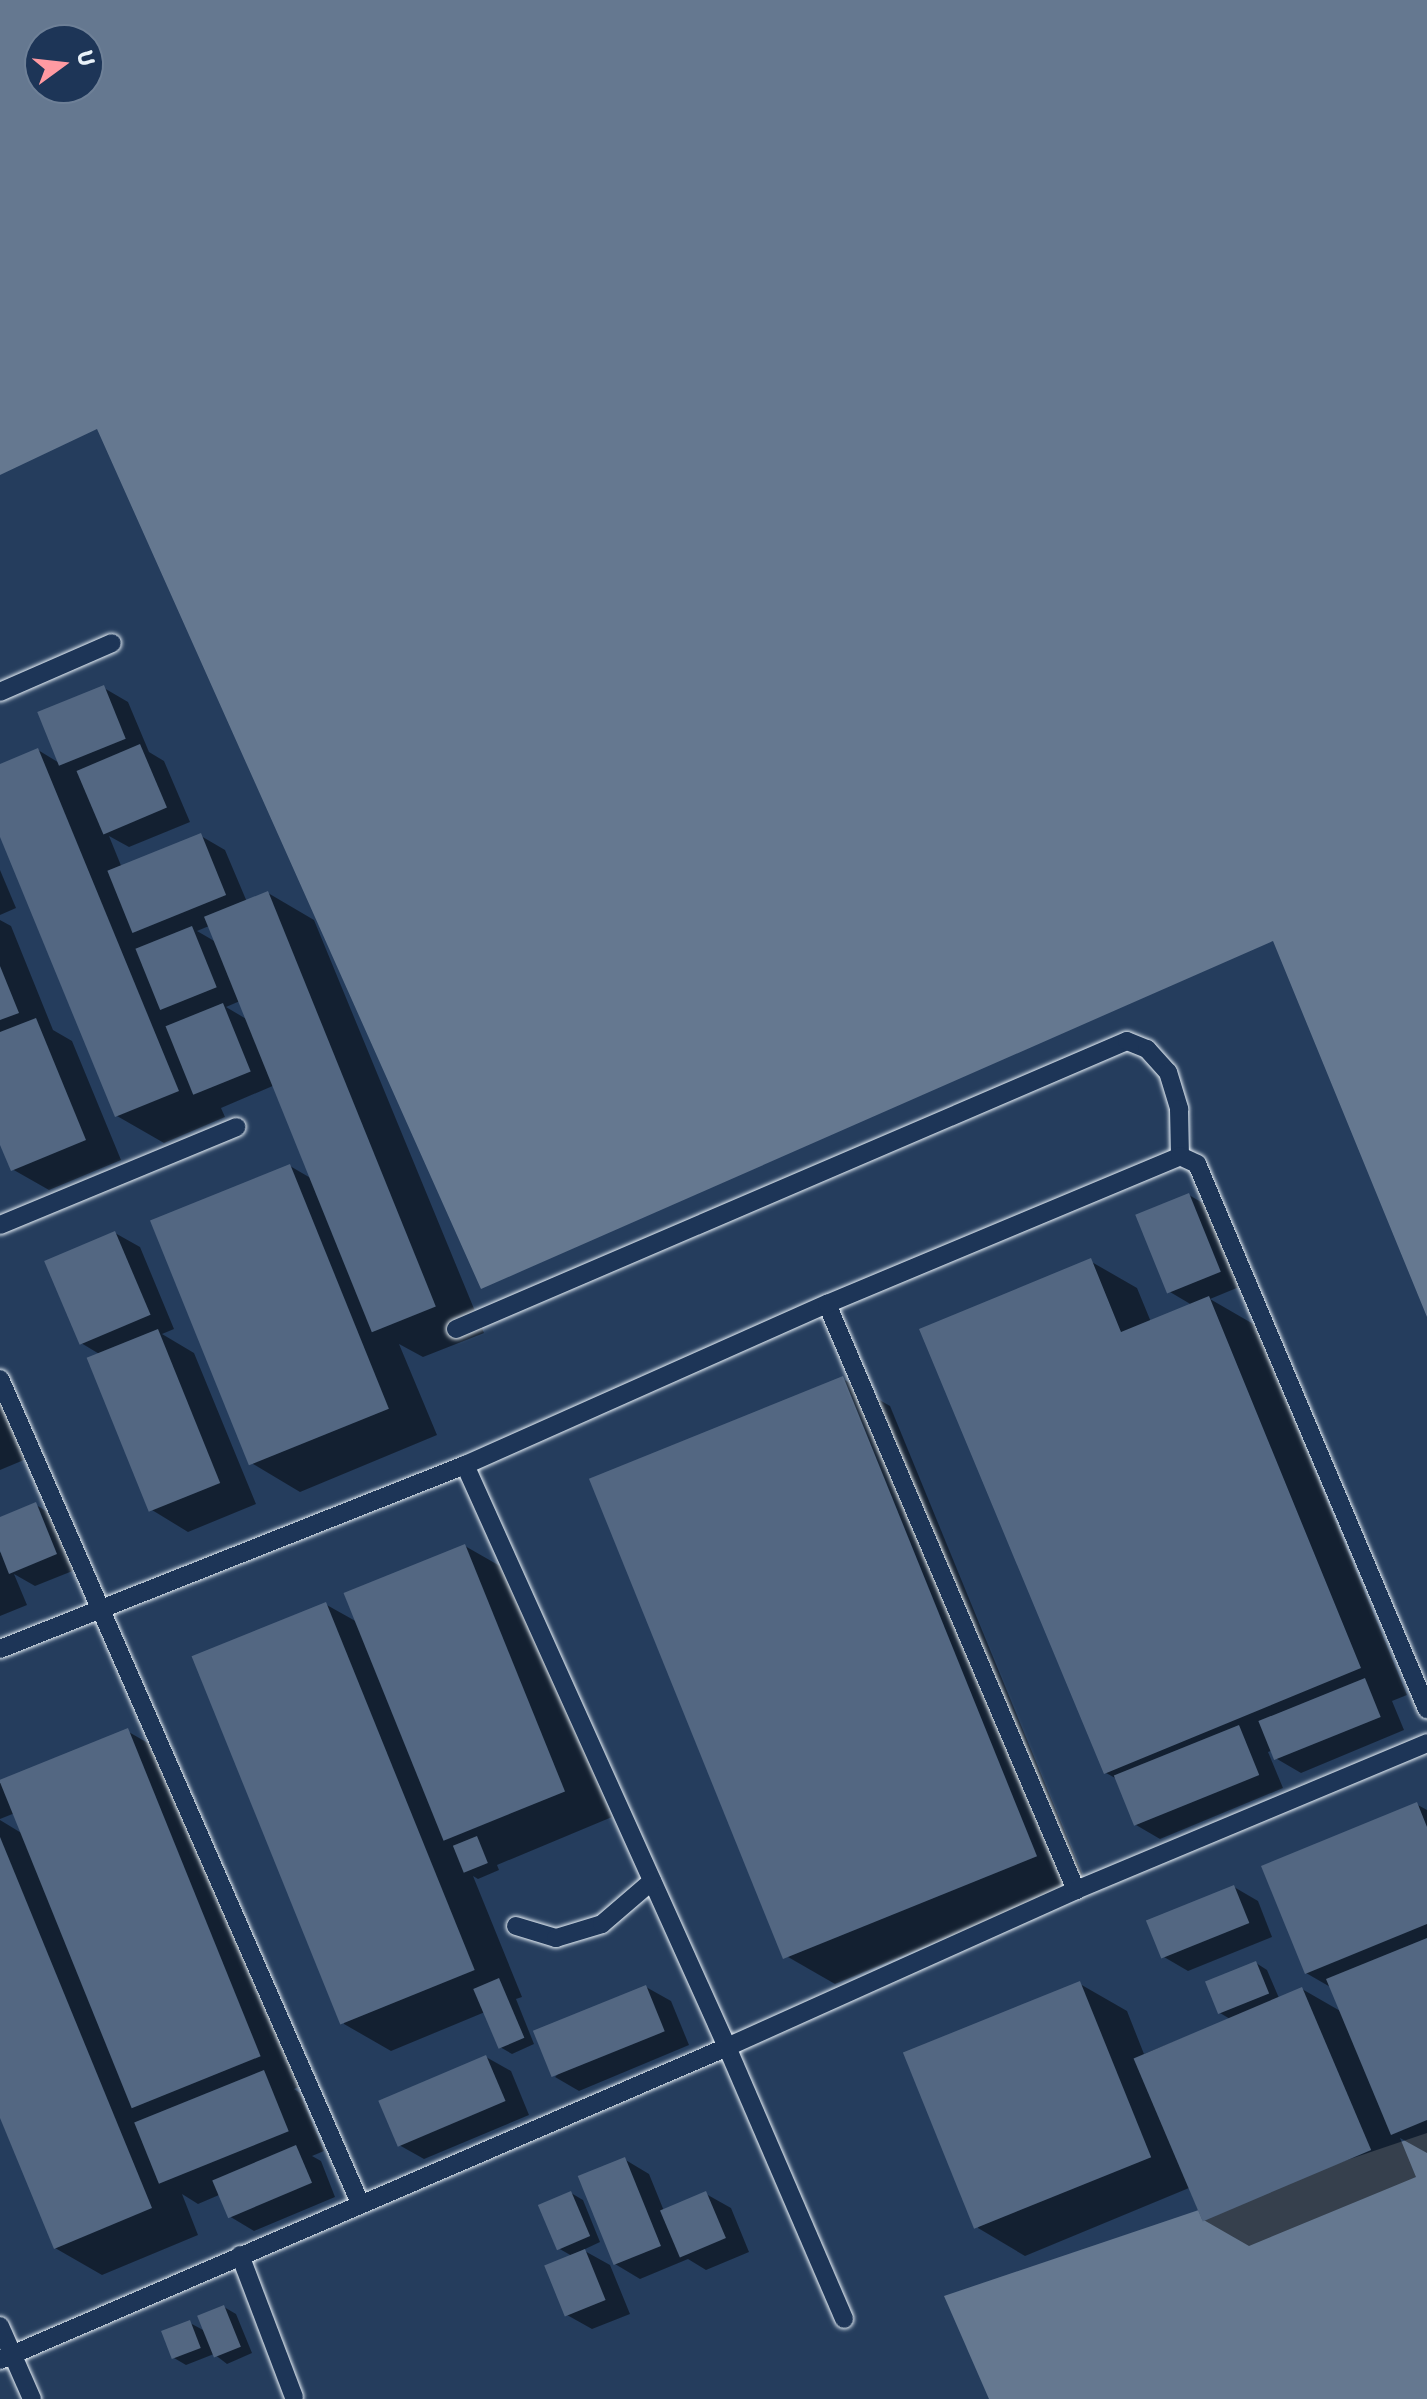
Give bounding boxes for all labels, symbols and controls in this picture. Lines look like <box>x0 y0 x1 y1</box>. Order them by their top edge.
north arrow <box>24 24 104 104</box>
text: U <box>70 47 102 69</box>

